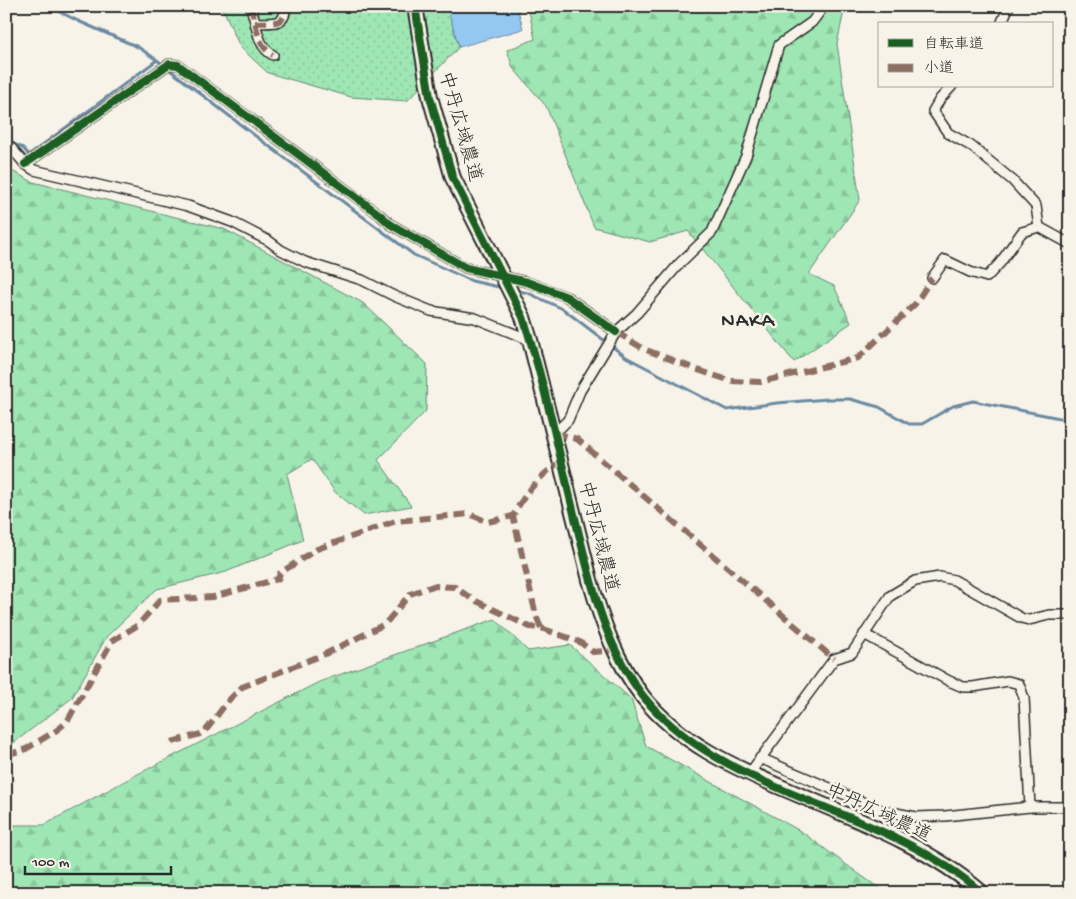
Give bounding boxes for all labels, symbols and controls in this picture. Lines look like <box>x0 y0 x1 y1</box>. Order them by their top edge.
legend <box>878 22 1054 88</box>
text: 自転車道 <box>924 35 984 54</box>
text: 小道 <box>924 60 954 78</box>
street label: 中丹広域農道 <box>432 69 487 185</box>
district label: NAKA <box>721 310 776 335</box>
street label: 中丹広域農道 <box>572 479 623 595</box>
street label: 中丹広域農道 <box>821 779 935 849</box>
scale bar <box>25 844 171 876</box>
text: 100 m <box>31 854 70 872</box>

